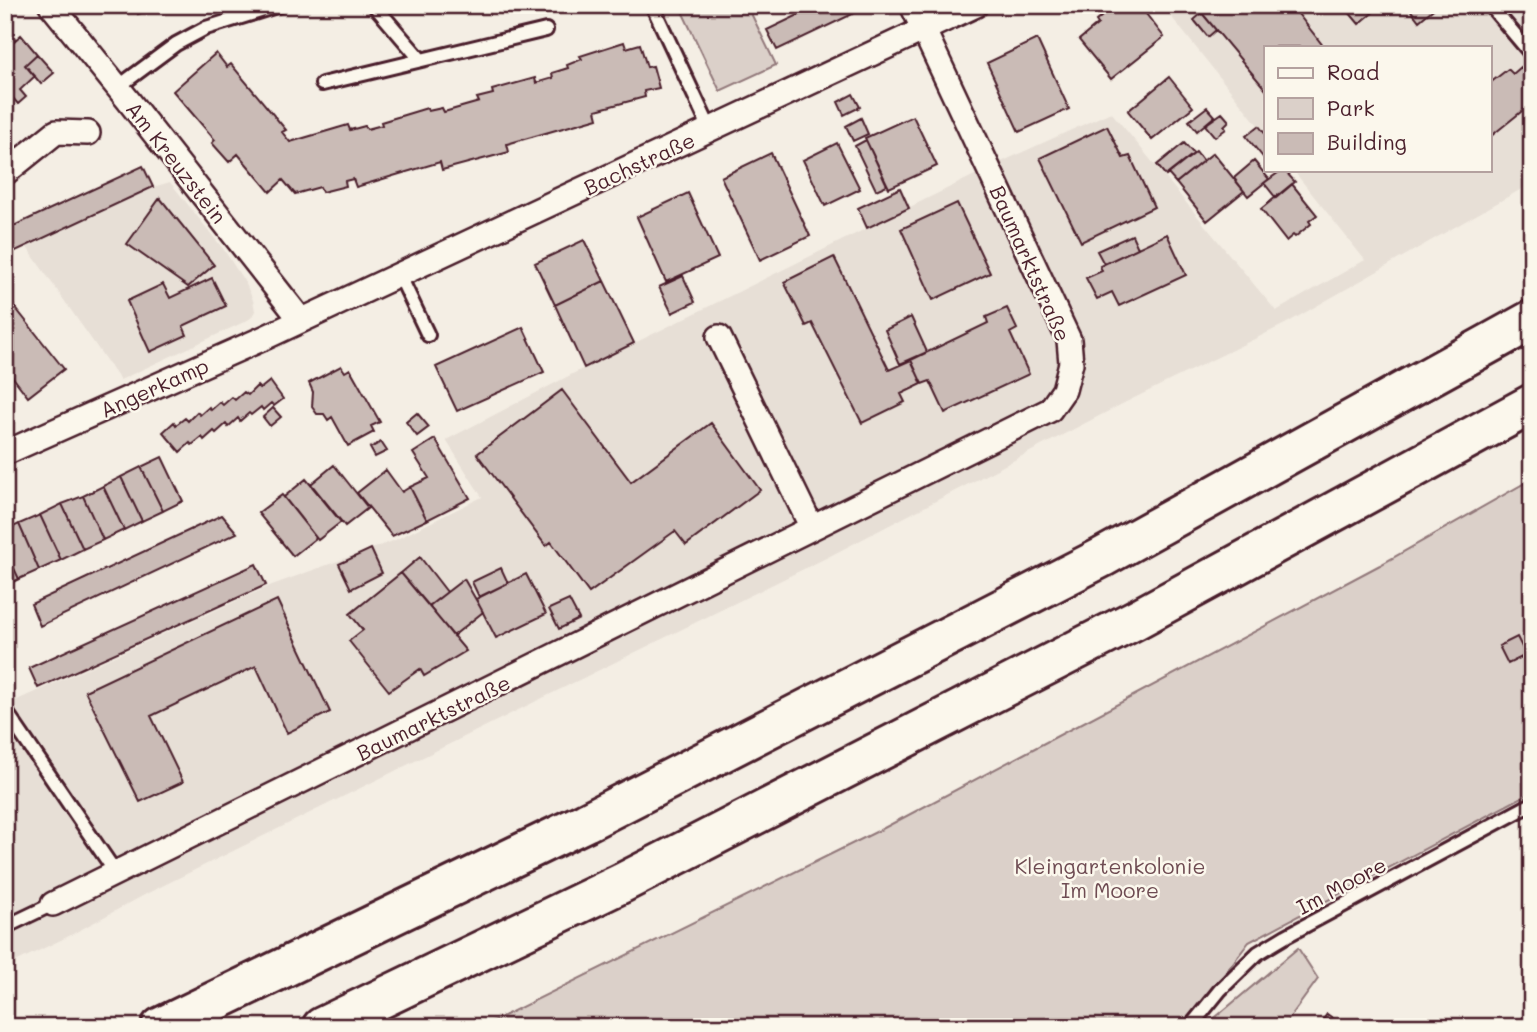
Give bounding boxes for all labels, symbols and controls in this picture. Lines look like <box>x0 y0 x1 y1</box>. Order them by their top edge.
legend <box>1264 46 1492 172</box>
text: Road <box>1327 58 1379 85</box>
text: Park <box>1327 94 1375 121</box>
street label: Am Kreuzstein <box>121 95 233 229</box>
street label: Bachstraße <box>579 125 699 201</box>
text: Building <box>1327 128 1407 155</box>
street label: Baumarktstraße <box>985 181 1077 345</box>
street label: Angerkamp <box>96 351 212 423</box>
street label: Baumarktstraße <box>352 668 514 766</box>
street label: Im Moore <box>1291 850 1391 920</box>
park label: Kleingartenkolonie Im Moore <box>1014 852 1206 903</box>

